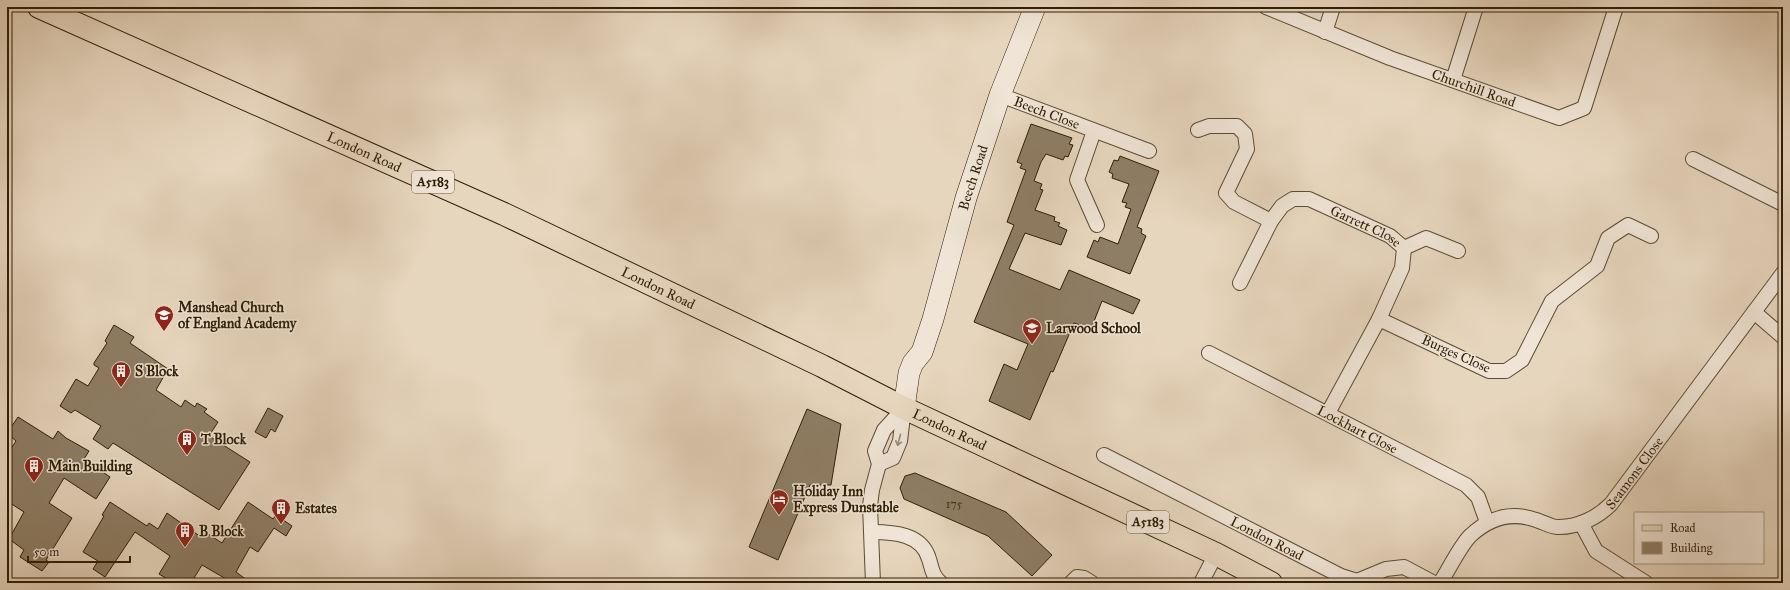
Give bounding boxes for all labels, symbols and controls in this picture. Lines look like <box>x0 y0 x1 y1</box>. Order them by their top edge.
street label: Churchill Road <box>1430 65 1518 110</box>
street label: Beech Close <box>1011 92 1082 133</box>
street label: London Road <box>324 128 404 176</box>
street label: Beech Road <box>955 143 991 212</box>
road number: A5183 <box>412 171 454 193</box>
street label: Garrett Close <box>1328 202 1405 251</box>
street label: London Road <box>619 263 698 313</box>
place label: Manshead Church of England Academy <box>178 299 298 333</box>
school or university icon: Manshead Church of England Academy <box>153 304 175 332</box>
school or university icon: Larwood School <box>1021 317 1043 345</box>
place label: Larwood School <box>1046 320 1142 337</box>
street label: Burges Close <box>1419 331 1493 377</box>
building icon: S Block <box>110 360 132 388</box>
place label: S Block <box>135 363 179 380</box>
street label: Lockhart Close <box>1314 402 1401 457</box>
street label: London Road <box>910 405 989 454</box>
building icon: T Block <box>176 428 198 456</box>
place label: T Block <box>200 431 247 448</box>
street label: Seamons Close <box>1602 433 1667 513</box>
one-way arrow <box>895 434 902 447</box>
building icon: Main Building <box>23 455 45 483</box>
place label: Main Building <box>48 458 133 476</box>
place label: Holiday Inn Express Dunstable <box>793 483 899 517</box>
hotel icon: Holiday Inn Express Dunstable <box>768 488 790 516</box>
building icon: Estates <box>270 497 292 525</box>
house number: 175 <box>946 497 963 511</box>
place label: Estates <box>295 500 337 517</box>
road number: A5183 <box>1127 511 1169 533</box>
legend <box>1634 512 1764 564</box>
street label: London Road <box>1228 513 1306 564</box>
building icon: B Block <box>174 520 196 548</box>
text: Road <box>1670 521 1696 535</box>
place label: B Block <box>199 523 244 540</box>
scale bar <box>28 538 130 564</box>
text: Building <box>1670 541 1713 556</box>
text: 50 m <box>34 545 59 559</box>

